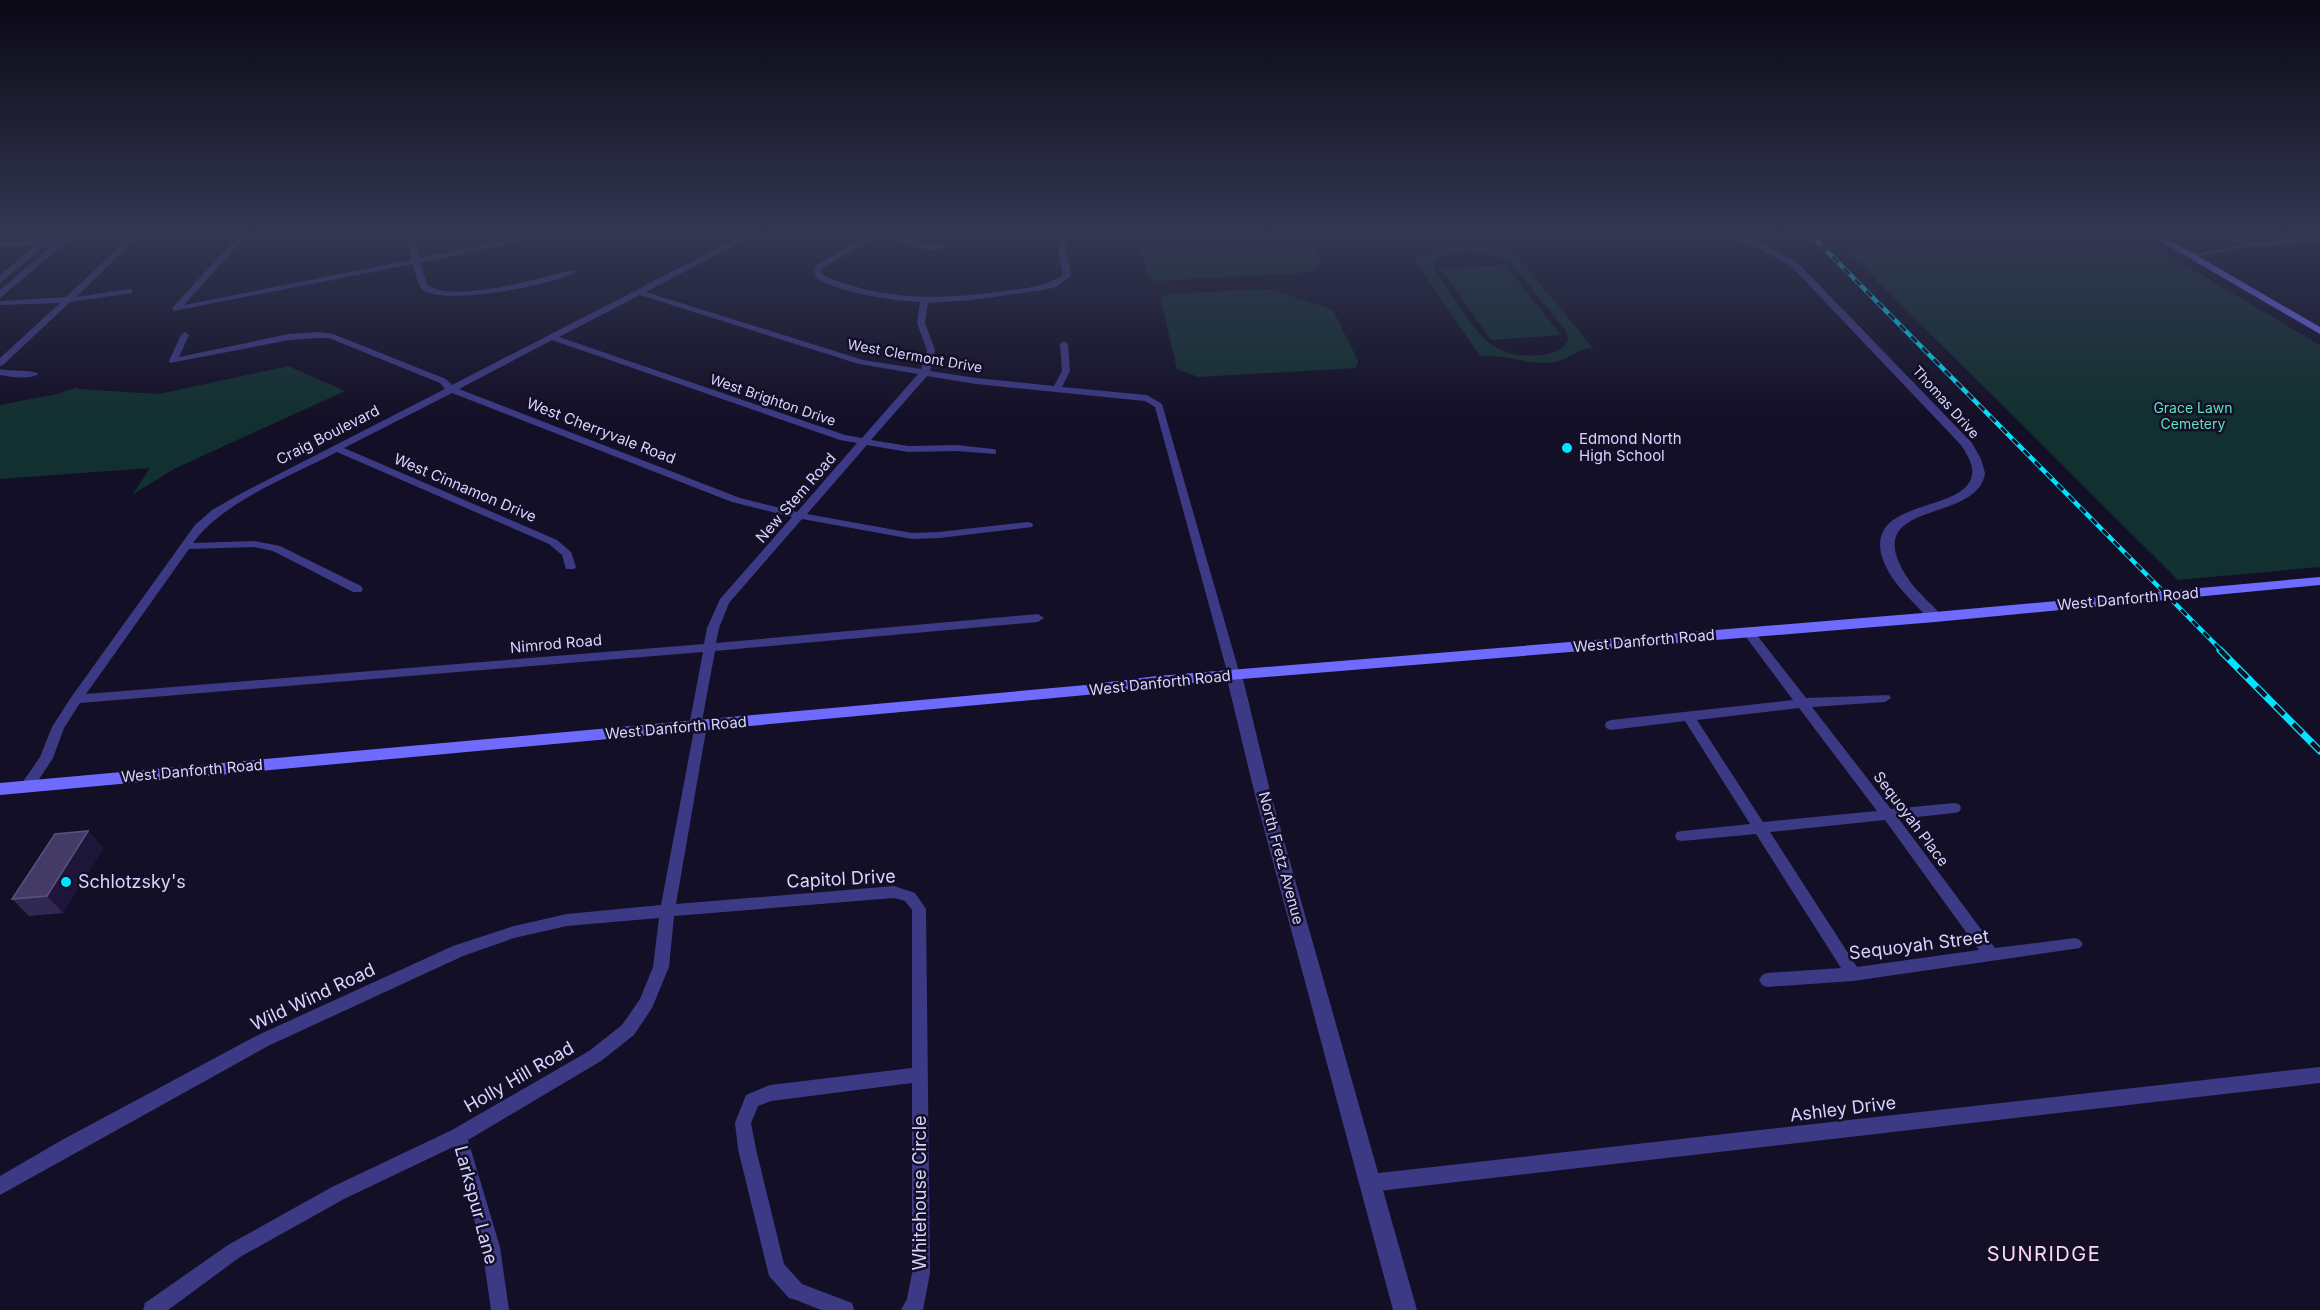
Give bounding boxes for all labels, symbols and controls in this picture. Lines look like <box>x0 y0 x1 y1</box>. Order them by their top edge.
street label: West Clermont Drive <box>846 335 984 376</box>
street label: Thomas Drive <box>1909 362 1983 442</box>
street label: West Brighton Drive <box>708 370 838 429</box>
street label: West Cherryvale Road <box>524 393 678 468</box>
park label: Grace Lawn Cemetery <box>2153 399 2233 432</box>
street label: Craig Boulevard <box>273 400 383 469</box>
place label: Edmond North High School <box>1579 429 1682 465</box>
marker: Edmond North High School <box>1560 441 1574 455</box>
street label: West Cinnamon Drive <box>391 449 539 526</box>
street label: New Stem Road <box>751 449 840 547</box>
street label: West Danforth Road <box>2056 583 2200 614</box>
street label: West Danforth Road <box>1572 625 1716 656</box>
street label: Nimrod Road <box>509 630 603 657</box>
street label: West Danforth Road <box>1088 666 1232 699</box>
street label: West Danforth Road <box>604 712 748 743</box>
street label: West Danforth Road <box>120 755 264 786</box>
street label: Sequoyah Place <box>1870 767 1953 870</box>
street label: North Fretz Avenue <box>1255 789 1308 926</box>
street label: Capitol Drive <box>786 865 896 892</box>
place label: Schlotzsky's <box>78 871 186 892</box>
marker: Schlotzsky's <box>59 875 73 889</box>
street label: Sequoyah Street <box>1848 925 1990 964</box>
street label: Wild Wind Road <box>247 959 378 1035</box>
street label: Holly Hill Road <box>460 1037 577 1116</box>
street label: Ashley Drive <box>1789 1092 1897 1125</box>
street label: Whitehouse Circle <box>909 1115 930 1271</box>
street label: Larkspur Lane <box>451 1143 502 1266</box>
district label: SUNRIDGE <box>1987 1242 2101 1266</box>

